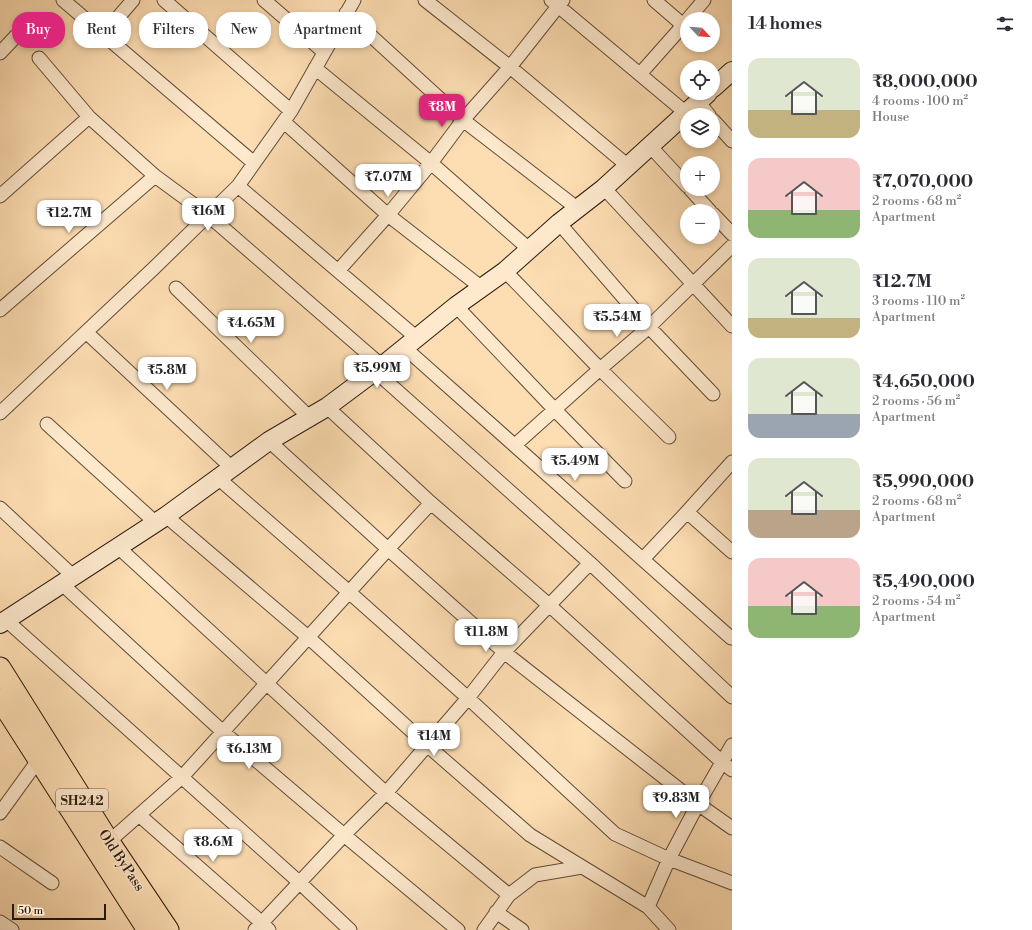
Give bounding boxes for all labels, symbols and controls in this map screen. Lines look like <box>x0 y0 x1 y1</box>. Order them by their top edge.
chip: Buy <box>12 12 65 48</box>
chip: Rent <box>73 12 131 48</box>
chip: Filters <box>139 12 208 48</box>
chip: New <box>216 12 271 48</box>
chip: Apartment <box>279 12 376 48</box>
north arrow <box>680 12 720 52</box>
map controls <box>680 12 720 244</box>
text: 14 homes <box>748 13 822 35</box>
icon: filters <box>994 13 1016 35</box>
button: locate <box>680 60 720 100</box>
text: ₹8,000,000 <box>872 71 978 93</box>
icon: home <box>780 74 828 122</box>
text: 4 rooms · 100 m² <box>872 93 968 109</box>
pin: ₹8M <box>423 94 461 128</box>
text: ₹8M <box>428 99 456 115</box>
button: layers <box>680 108 720 148</box>
text: House <box>872 109 909 125</box>
button: + <box>680 156 720 196</box>
pin: ₹7.07M <box>355 164 421 198</box>
text: ₹7.07M <box>364 169 412 185</box>
text: ₹7,070,000 <box>872 171 973 193</box>
icon: home <box>780 174 828 222</box>
text: 2 rooms · 68 m² <box>872 193 961 209</box>
pin: ₹16M <box>184 198 232 232</box>
pin: ₹12.7M <box>36 200 102 234</box>
text: ₹16M <box>191 203 225 219</box>
button: − <box>680 204 720 244</box>
text: ₹12.7M <box>46 205 92 221</box>
text: Apartment <box>872 209 936 225</box>
text: ₹12.7M <box>872 271 932 293</box>
icon: home <box>780 274 828 322</box>
text: 3 rooms · 110 m² <box>872 293 965 309</box>
pin: ₹5.54M <box>584 304 650 338</box>
text: ₹5.54M <box>593 309 641 325</box>
text: Apartment <box>872 309 936 325</box>
pin: ₹4.65M <box>218 310 284 344</box>
text: ₹4.65M <box>227 315 275 331</box>
pin: ₹5.99M <box>344 355 410 389</box>
pin: ₹5.8M <box>139 357 195 391</box>
text: ₹5.99M <box>353 360 401 376</box>
text: ₹5.8M <box>147 362 187 378</box>
text: ₹4,650,000 <box>872 371 975 393</box>
icon: home <box>780 374 828 422</box>
text: 2 rooms · 56 m² <box>872 393 960 409</box>
text: Apartment <box>872 409 936 425</box>
pin: ₹5.49M <box>542 448 608 482</box>
text: ₹5.49M <box>551 453 599 469</box>
text: ₹5,990,000 <box>872 471 974 493</box>
icon: home <box>780 474 828 522</box>
text: 2 rooms · 68 m² <box>872 493 961 509</box>
text: Apartment <box>872 509 936 525</box>
text: ₹5,490,000 <box>872 571 975 593</box>
icon: home <box>780 574 828 622</box>
text: 2 rooms · 54 m² <box>872 593 961 609</box>
text: Apartment <box>872 609 936 625</box>
pin: ₹11.8M <box>453 619 519 653</box>
text: ₹11.8M <box>464 624 508 640</box>
pin: ₹14M <box>410 723 458 757</box>
text: ₹14M <box>417 728 451 744</box>
pin: ₹6.13M <box>216 736 282 770</box>
text: ₹6.13M <box>226 741 272 757</box>
pin: ₹9.83M <box>643 785 709 819</box>
road number: SH242 <box>56 789 108 811</box>
text: ₹9.83M <box>652 790 700 806</box>
street label: Old ByPass <box>94 826 148 895</box>
pin: ₹8.6M <box>185 829 241 863</box>
text: ₹8.6M <box>193 834 233 850</box>
scale bar <box>12 902 106 921</box>
text: 50 m <box>18 904 43 918</box>

